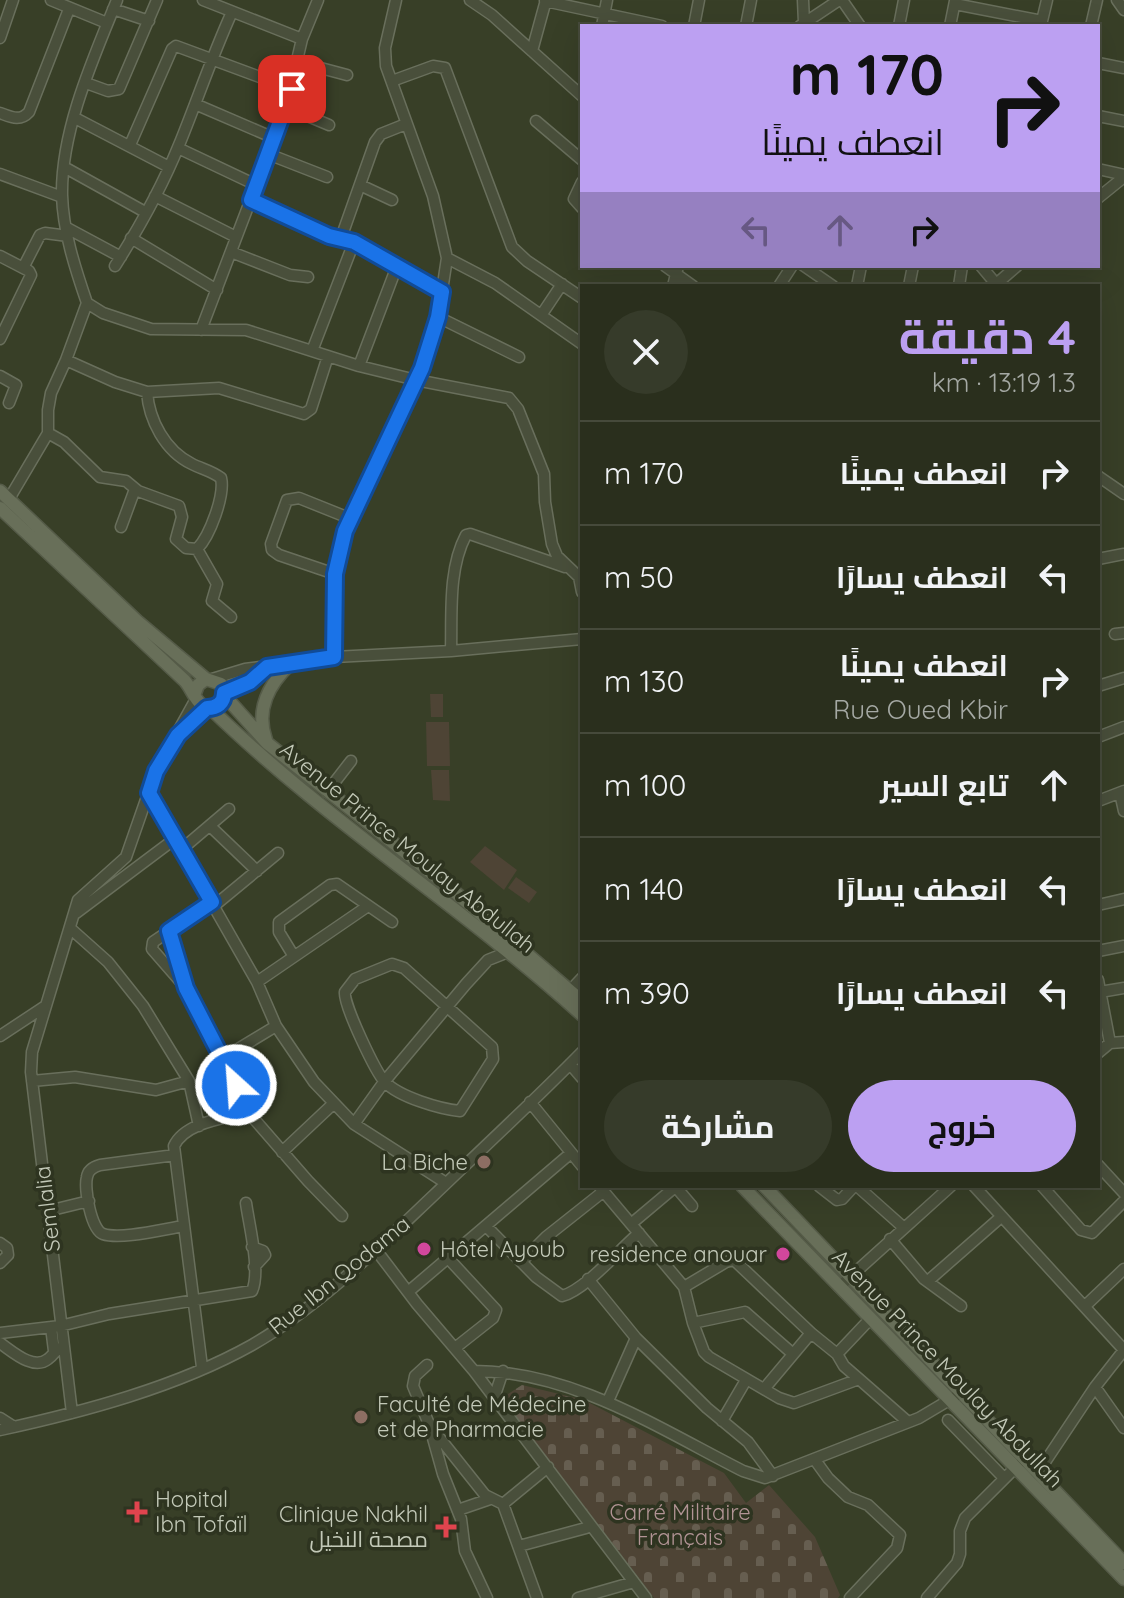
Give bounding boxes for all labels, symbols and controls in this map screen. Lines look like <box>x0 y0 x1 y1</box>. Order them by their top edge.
text: 170 m <box>790 39 944 109</box>
pin <box>258 55 326 123</box>
icon: right <box>972 56 1076 160</box>
icon: arrive <box>270 67 314 111</box>
text: انعطف يمينًا <box>761 119 944 164</box>
icon: left <box>734 208 778 252</box>
icon: ahead <box>818 208 862 252</box>
icon: right <box>902 208 946 252</box>
text: 4 دقيقة <box>899 306 1076 366</box>
button: close <box>604 310 688 394</box>
text: 1.3 km · 13:19 <box>932 366 1076 399</box>
icon: right <box>1032 451 1076 495</box>
text: 170 m <box>604 454 684 492</box>
text: انعطف يمينًا <box>840 454 1008 492</box>
icon: left <box>1032 555 1076 599</box>
text: 50 m <box>604 558 674 596</box>
text: انعطف يسارًا <box>836 558 1008 596</box>
text: انعطف يمينًا <box>840 646 1008 684</box>
icon: right <box>1032 659 1076 703</box>
text: 130 m <box>604 662 684 700</box>
text: Rue Oued Kbir <box>833 693 1008 726</box>
street label: Avenue Prince Moulay Abdullah <box>275 735 541 959</box>
icon: ahead <box>1032 763 1076 807</box>
text: 100 m <box>604 766 686 804</box>
text: تابع السير <box>880 766 1008 804</box>
icon: left <box>1032 867 1076 911</box>
text: 140 m <box>604 870 684 908</box>
text: انعطف يسارًا <box>836 870 1008 908</box>
icon: left <box>1032 971 1076 1015</box>
text: 390 m <box>604 974 690 1012</box>
text: انعطف يسارًا <box>836 974 1008 1012</box>
position arrow <box>194 1043 278 1127</box>
button: مشاركة <box>604 1080 832 1172</box>
button: خروج <box>848 1080 1076 1172</box>
place label: La Biche <box>382 1148 468 1176</box>
marker: La Biche <box>475 1153 493 1171</box>
street label: Semlalia <box>28 1164 66 1254</box>
street label: Rue Ibn Qodama <box>263 1209 415 1341</box>
place label: Hôtel Ayoub <box>440 1235 565 1263</box>
marker: Hôtel Ayoub <box>415 1240 433 1258</box>
place label: residence anouar <box>590 1240 768 1268</box>
street label: Avenue Prince Moulay Abdullah <box>827 1243 1069 1493</box>
marker: residence anouar <box>774 1245 792 1263</box>
place label: Faculté de Médecine et de Pharmacie <box>377 1390 586 1443</box>
marker: Faculté de Médecine et de Pharmacie <box>352 1408 370 1426</box>
place label: Hopital Ibn Tofaïl <box>155 1485 248 1538</box>
park label: Carré Militaire Français <box>609 1498 751 1551</box>
place label: Clinique Nakhil مصحة النخيل <box>279 1500 428 1553</box>
marker: Hopital Ibn Tofaïl <box>126 1501 148 1523</box>
marker: Clinique Nakhil مصحة النخيل <box>435 1516 457 1538</box>

